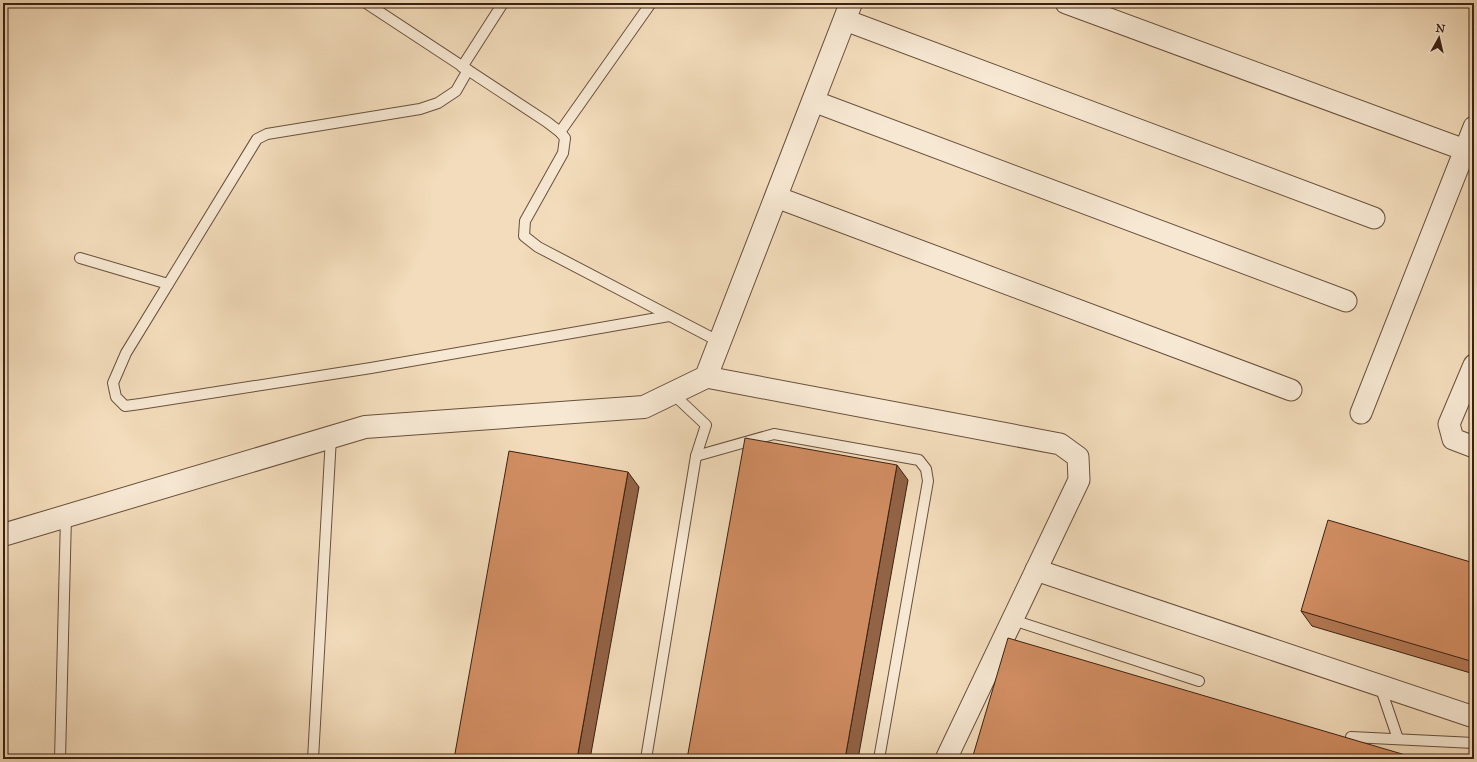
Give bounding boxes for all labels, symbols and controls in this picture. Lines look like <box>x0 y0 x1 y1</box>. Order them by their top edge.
north arrow <box>1419 18 1459 58</box>
text: N <box>1435 22 1447 36</box>

